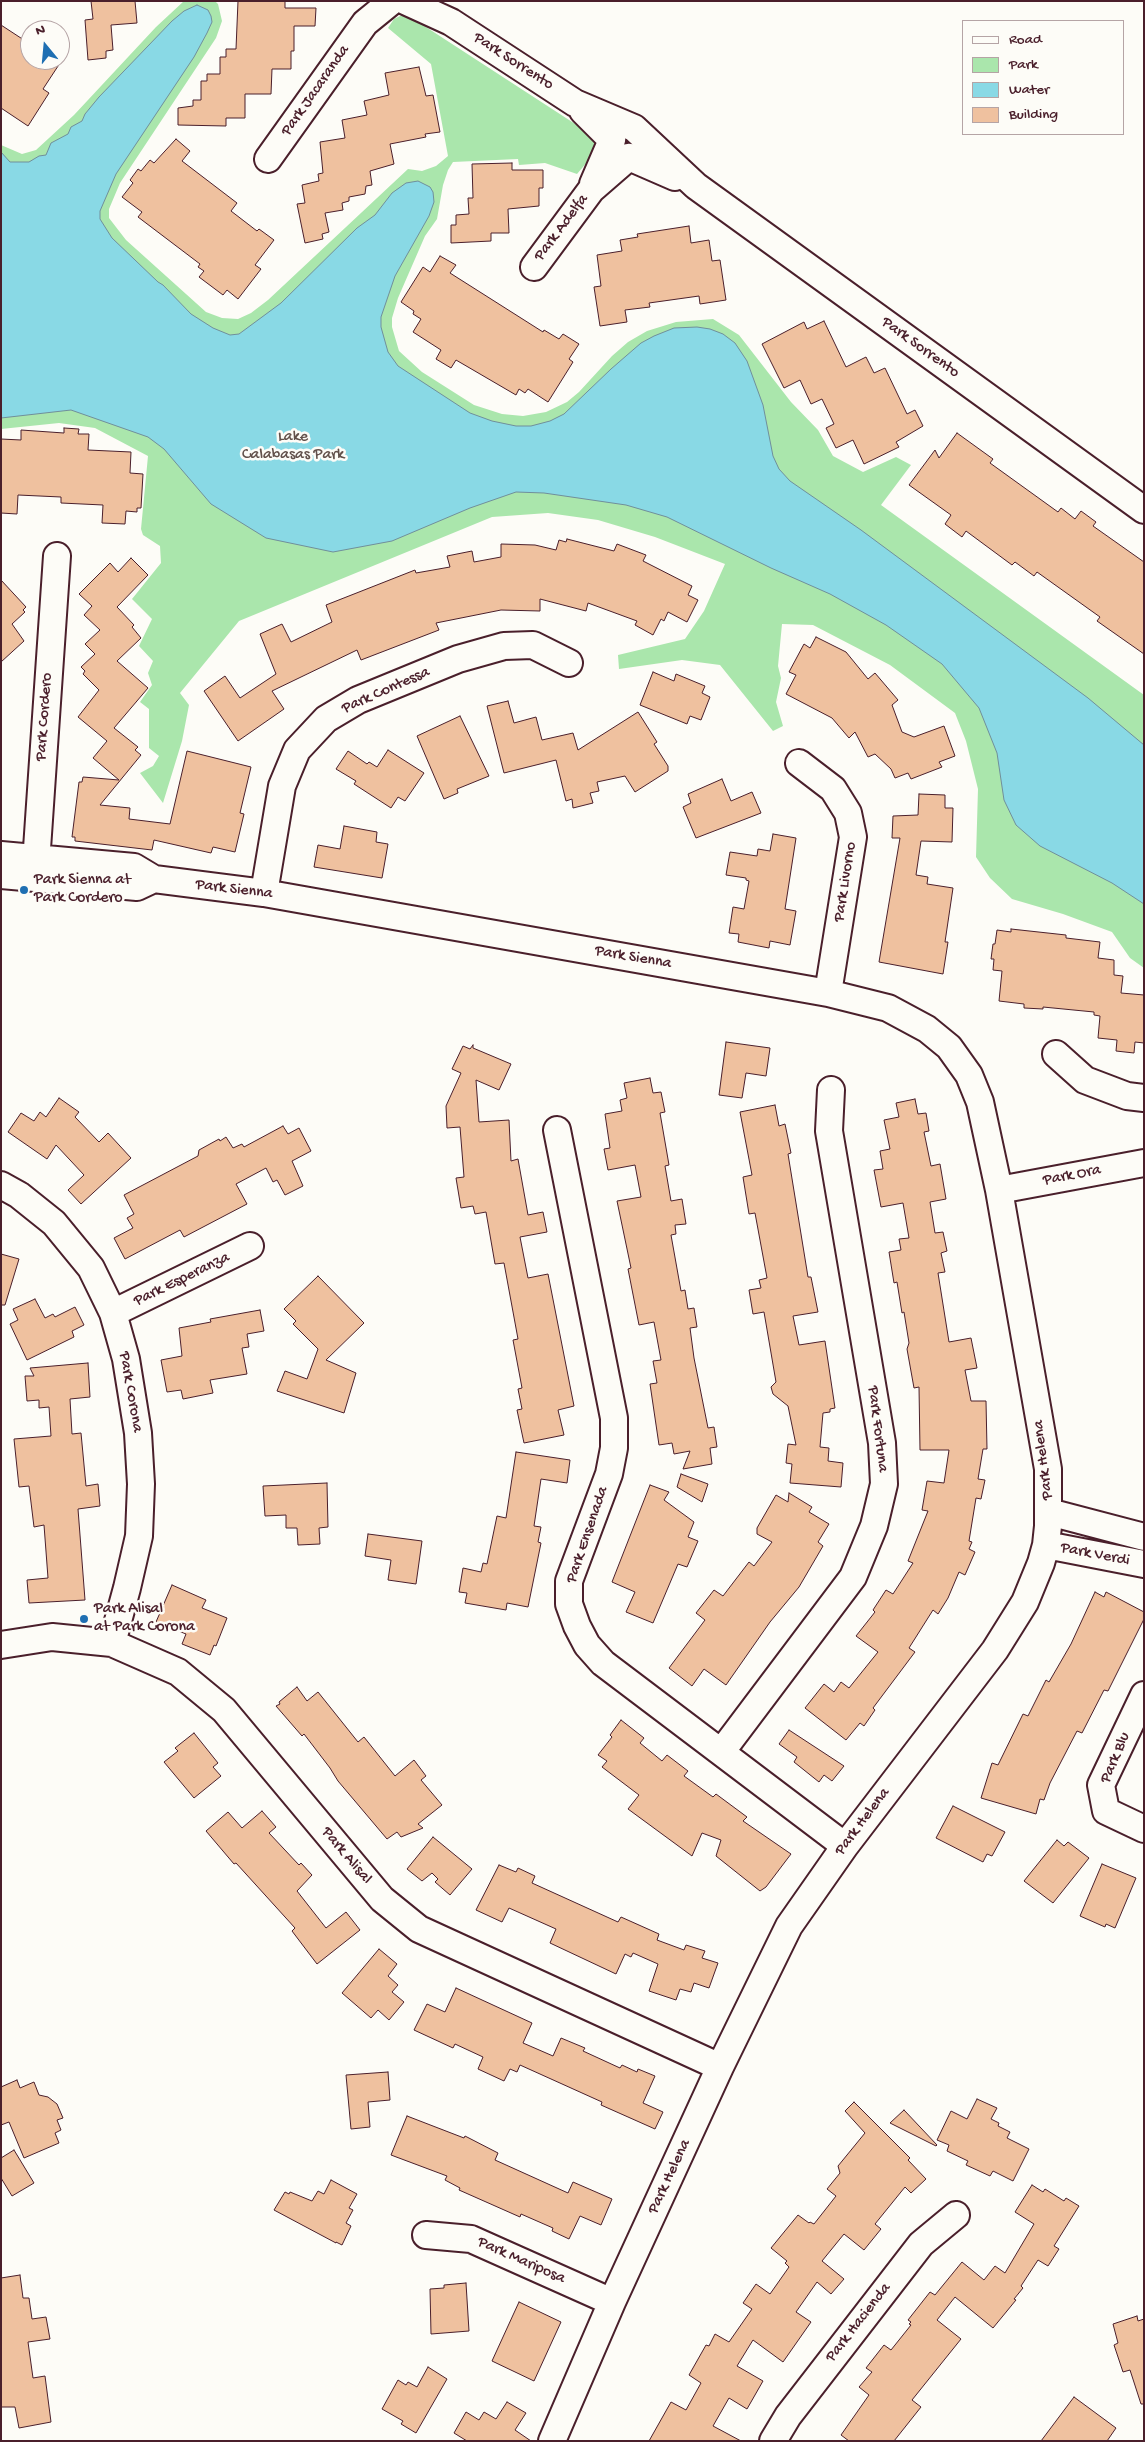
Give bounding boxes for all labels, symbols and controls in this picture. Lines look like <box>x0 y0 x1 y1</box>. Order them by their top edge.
north arrow <box>20 20 70 70</box>
legend <box>962 20 1125 135</box>
text: N <box>34 22 48 41</box>
street label: Park Sorrento <box>469 29 557 95</box>
text: Road <box>1009 31 1042 49</box>
street label: Park Jacaranda <box>278 42 354 140</box>
text: Park <box>1009 56 1038 74</box>
text: Water <box>1009 81 1049 99</box>
text: Building <box>1009 106 1058 124</box>
street label: Park Adelfa <box>531 191 593 265</box>
street label: Park Sorrento <box>877 313 963 383</box>
park label: Lake Calabasas Park <box>242 428 344 466</box>
street label: Park Contessa <box>339 663 433 719</box>
street label: Park Cordero <box>32 672 58 762</box>
street label: Park Livorno <box>830 841 862 923</box>
place label: Park Sienna at Park Cordero <box>34 871 131 909</box>
street label: Park Sienna <box>194 876 274 904</box>
marker: Park Sienna at Park Cordero <box>18 884 30 896</box>
street label: Park Sienna <box>593 942 673 974</box>
street label: Park Ora <box>1041 1161 1103 1191</box>
street label: Park Esperanza <box>131 1248 233 1312</box>
street label: Park Corona <box>113 1350 147 1434</box>
street label: Park Fortuna <box>862 1385 892 1473</box>
street label: Park Helena <box>1030 1419 1058 1501</box>
street label: Park Ensenada <box>563 1484 613 1586</box>
street label: Park Verdi <box>1059 1539 1131 1571</box>
place label: Park Alisal at Park Corona <box>94 1600 195 1638</box>
marker: Park Alisal at Park Corona <box>78 1613 90 1625</box>
street label: Park Blu <box>1097 1730 1135 1786</box>
street label: Park Helena <box>831 1784 895 1860</box>
street label: Park Alisal <box>316 1823 376 1889</box>
street label: Park Helena <box>644 2137 696 2217</box>
street label: Park Mariposa <box>474 2233 568 2289</box>
street label: Park Hacienda <box>822 2280 896 2366</box>

